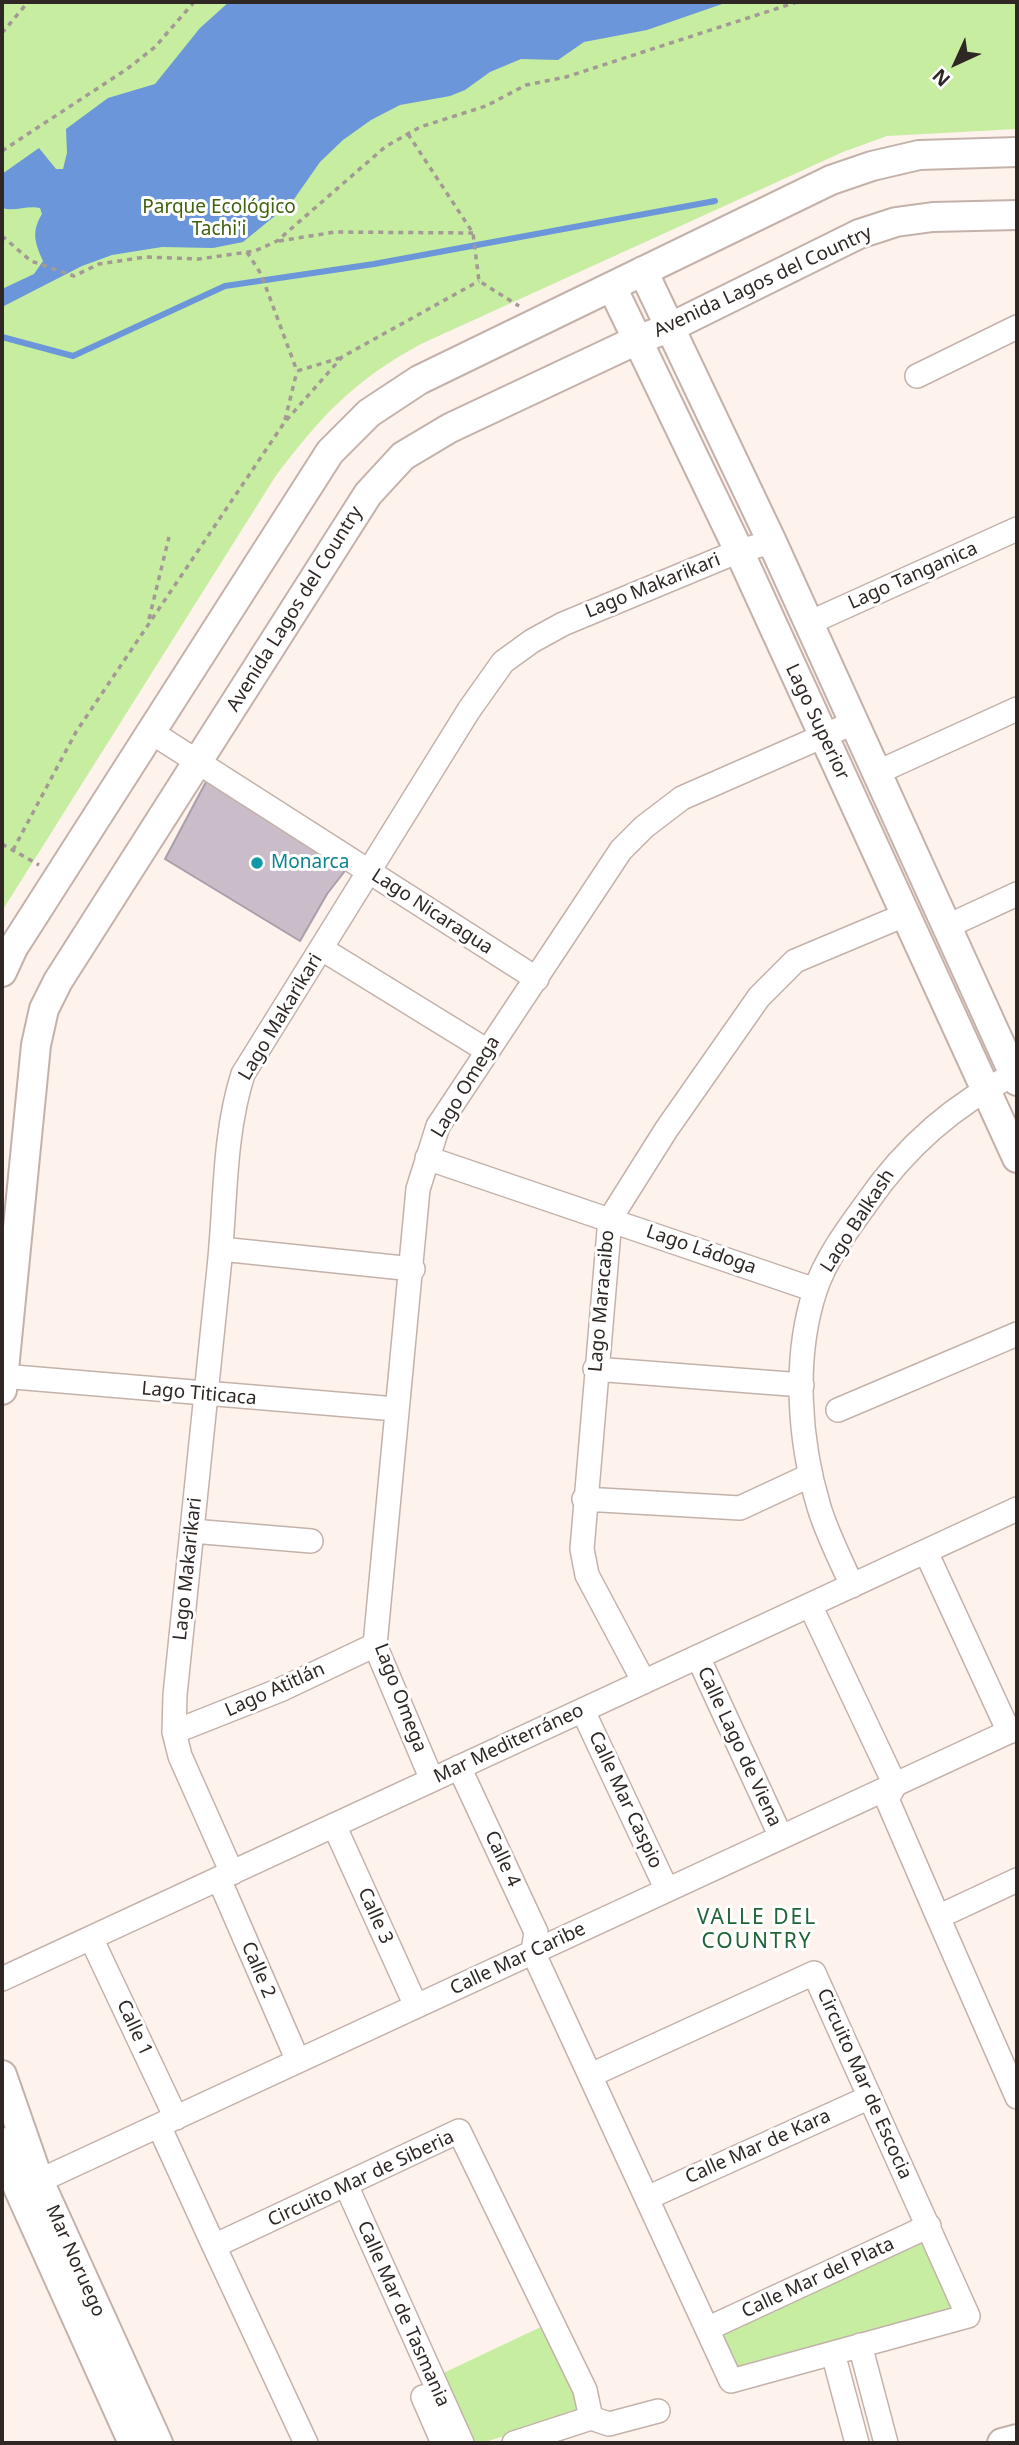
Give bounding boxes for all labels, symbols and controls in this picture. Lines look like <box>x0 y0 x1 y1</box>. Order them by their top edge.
north arrow <box>921 28 991 98</box>
text: N <box>927 63 956 93</box>
park label: Parque Ecológico Tachi'i <box>142 197 296 241</box>
street label: Avenida Lagos del Country <box>650 221 876 343</box>
street label: Avenida Lagos del Country <box>222 502 368 716</box>
street label: Lago Tanganica <box>845 537 981 615</box>
street label: Lago Makarikari <box>582 549 724 623</box>
street label: Lago Superior <box>780 660 854 784</box>
place label: Monarca <box>271 852 349 874</box>
marker: Monarca <box>249 855 265 871</box>
street label: Lago Nicaragua <box>367 864 497 960</box>
street label: Lago Makarikari <box>234 950 328 1084</box>
street label: Lago Omega <box>427 1032 505 1142</box>
street label: Lago Balkash <box>816 1165 900 1277</box>
street label: Lago Ládoga <box>643 1221 759 1279</box>
street label: Lago Maracaibo <box>584 1229 620 1373</box>
street label: Lago Titicaca <box>140 1378 258 1410</box>
street label: Lago Makarikari <box>169 1496 207 1642</box>
street label: Lago Omega <box>369 1641 431 1755</box>
street label: Lago Atitlán <box>222 1658 328 1722</box>
street label: Calle Lago de Viena <box>692 1664 786 1830</box>
street label: Mar Mediterráneo <box>430 1699 588 1789</box>
street label: Calle Mar Caspio <box>583 1728 667 1872</box>
street label: Calle 4 <box>479 1827 525 1891</box>
street label: Calle 3 <box>353 1884 397 1948</box>
district label: VALLE DEL COUNTRY <box>698 1905 816 1955</box>
street label: Calle Mar Caribe <box>447 1918 589 2000</box>
street label: Calle 2 <box>236 1938 280 2002</box>
street label: Circuito Mar de Escocia <box>812 1985 916 2183</box>
street label: Calle 1 <box>111 1996 157 2060</box>
street label: Calle Mar de Kara <box>682 2105 834 2189</box>
street label: Circuito Mar de Siberia <box>264 2126 458 2232</box>
street label: Mar Noruego <box>40 2202 110 2320</box>
street label: Calle Mar de Tasmania <box>352 2218 454 2410</box>
street label: Calle Mar del Plata <box>738 2233 898 2323</box>

